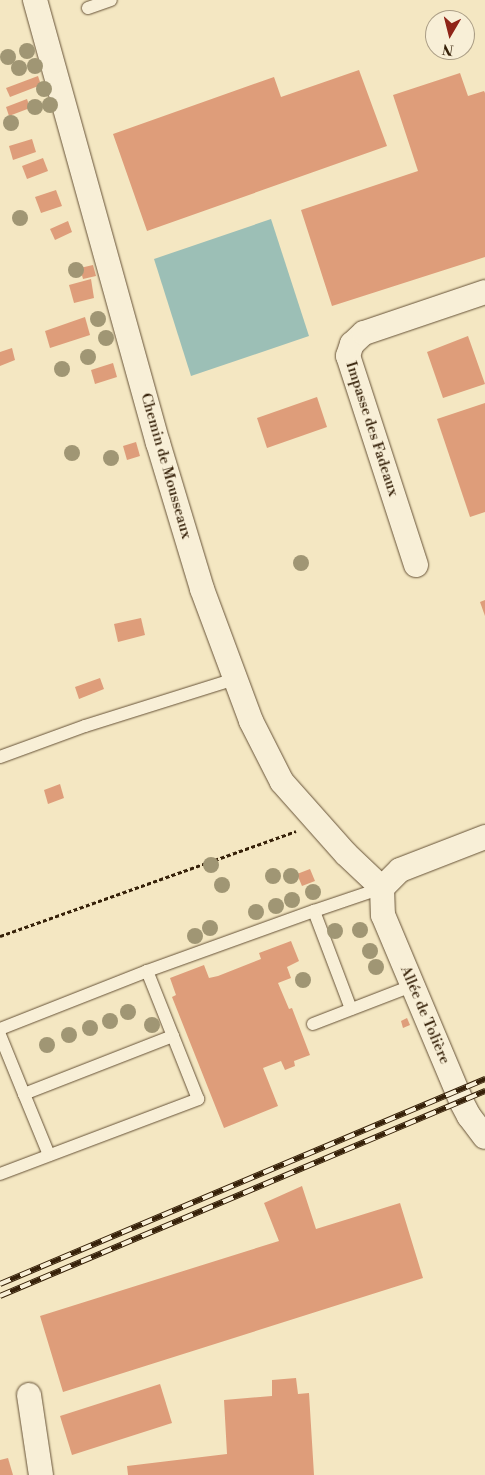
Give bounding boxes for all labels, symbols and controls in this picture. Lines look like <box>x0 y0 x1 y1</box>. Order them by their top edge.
north arrow <box>425 10 475 60</box>
text: N <box>441 39 455 59</box>
street label: Impasse des Fadeaux <box>342 359 402 499</box>
street label: Chemin de Mousseaux <box>137 391 195 541</box>
street label: Allée de Tolière <box>396 963 454 1067</box>

